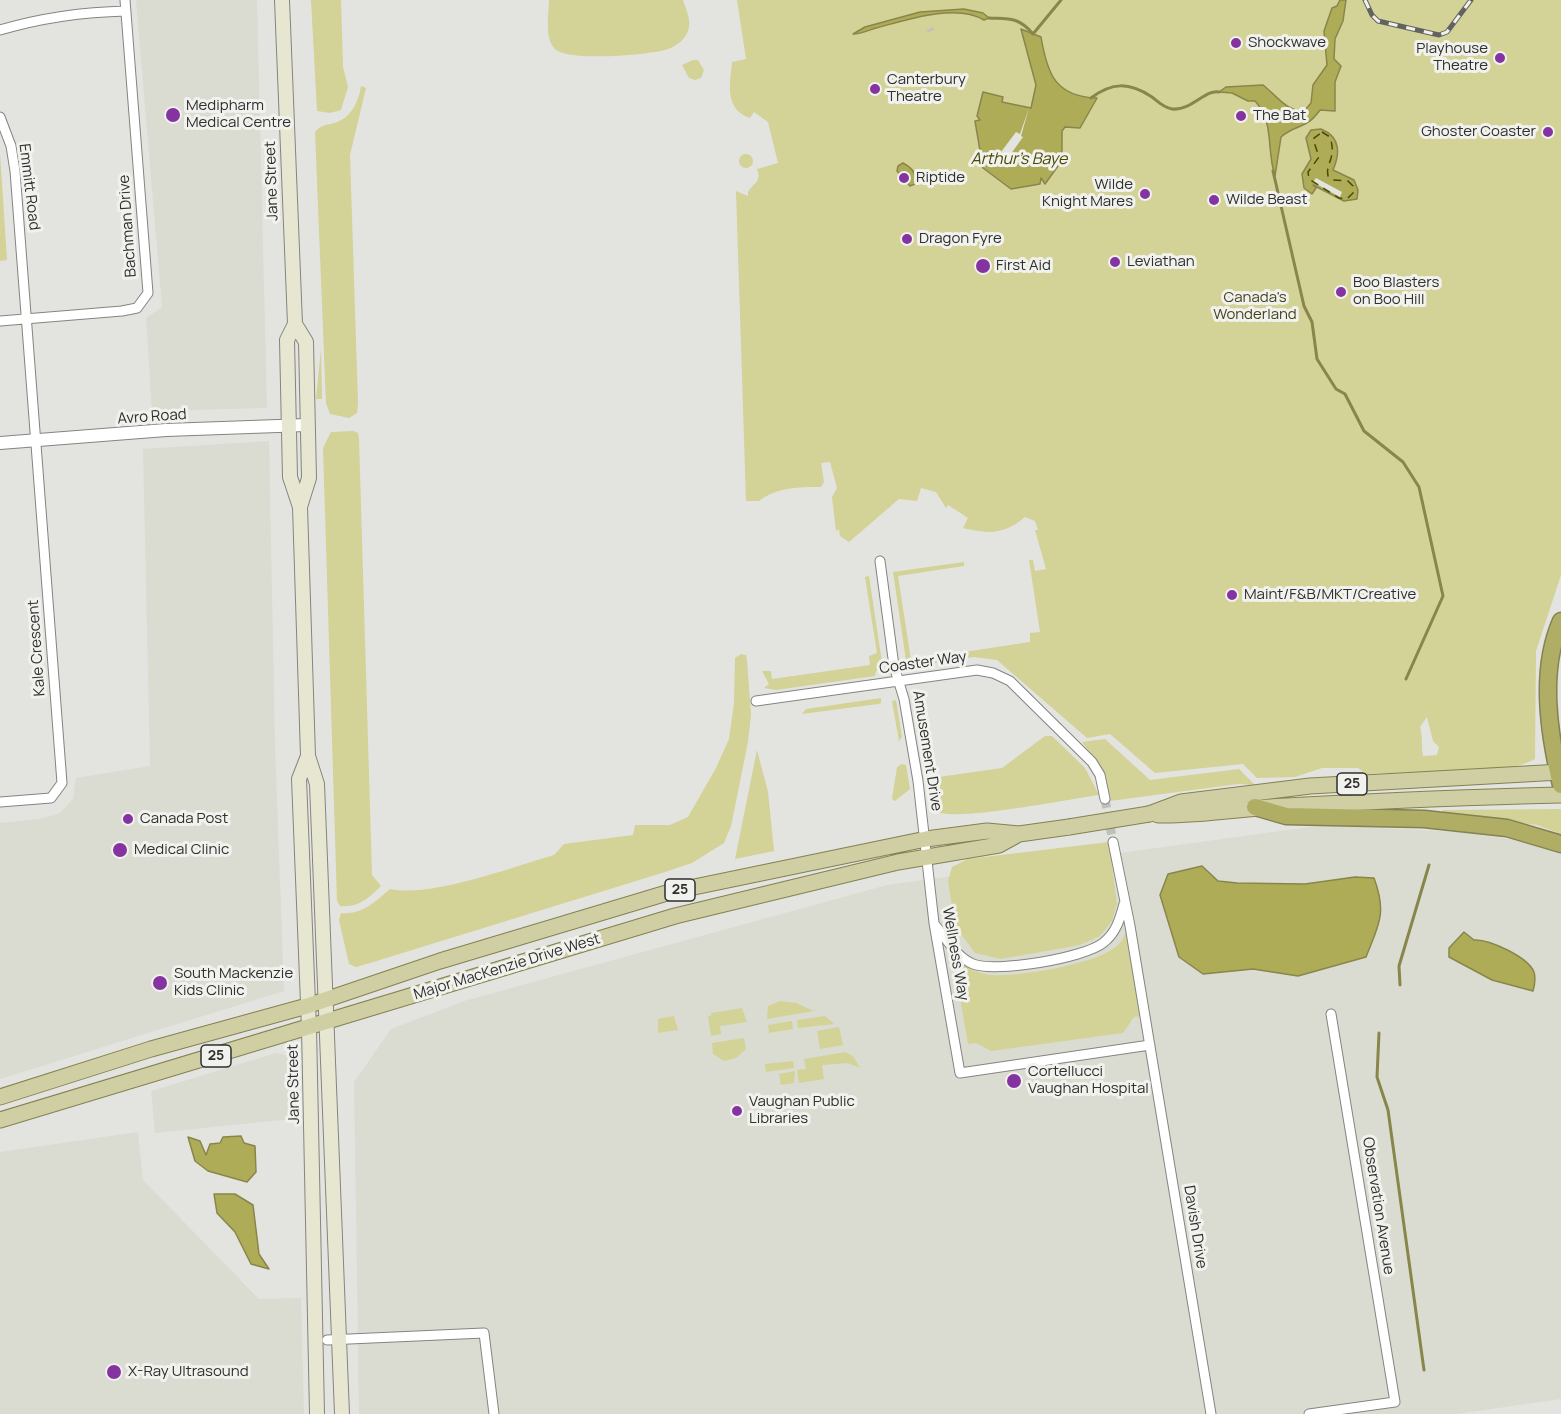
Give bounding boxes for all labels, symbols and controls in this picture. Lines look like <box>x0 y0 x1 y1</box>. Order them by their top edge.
place label: Shockwave <box>1248 34 1326 52</box>
marker: Shockwave <box>1229 36 1243 50</box>
place label: Playhouse Theatre <box>1416 40 1488 75</box>
marker: Playhouse Theatre <box>1493 51 1507 65</box>
place label: Canterbury Theatre <box>887 71 966 106</box>
marker: Canterbury Theatre <box>868 82 882 96</box>
place label: Medipharm Medical Centre <box>186 97 291 132</box>
marker: Medipharm Medical Centre <box>164 106 182 124</box>
place label: The Bat <box>1253 107 1306 125</box>
marker: The Bat <box>1234 109 1248 123</box>
place label: Ghoster Coaster <box>1421 123 1536 141</box>
marker: Ghoster Coaster <box>1541 125 1555 139</box>
street label: Jane Street <box>262 141 282 221</box>
street label: Emmitt Road <box>15 143 43 231</box>
water label: Arthur’s Baye <box>971 150 1067 170</box>
place label: Riptide <box>916 169 965 187</box>
marker: Riptide <box>897 171 911 185</box>
street label: Bachman Drive <box>115 174 141 278</box>
place label: Wilde Knight Mares <box>1042 176 1133 211</box>
marker: Wilde Knight Mares <box>1138 187 1152 201</box>
place label: Wilde Beast <box>1226 191 1307 209</box>
marker: Wilde Beast <box>1207 193 1221 207</box>
place label: Dragon Fyre <box>919 230 1002 248</box>
marker: Dragon Fyre <box>900 232 914 246</box>
place label: Leviathan <box>1127 253 1195 271</box>
marker: Leviathan <box>1108 255 1122 269</box>
marker: First Aid <box>974 257 992 275</box>
place label: First Aid <box>996 257 1051 275</box>
place label: Boo Blasters on Boo Hill <box>1353 274 1439 309</box>
marker: Boo Blasters on Boo Hill <box>1334 285 1348 299</box>
park label: Canada's Wonderland <box>1213 289 1297 324</box>
street label: Avro Road <box>117 406 187 428</box>
place label: Maint/F&B/MKT/Creative <box>1244 586 1416 604</box>
marker: Maint/F&B/MKT/Creative <box>1225 588 1239 602</box>
street label: Kale Crescent <box>25 599 49 697</box>
street label: Coaster Way <box>878 648 968 678</box>
street label: Amusement Drive <box>909 689 945 813</box>
road number: 25 <box>1337 773 1367 795</box>
place label: Canada Post <box>140 810 228 828</box>
marker: Canada Post <box>121 812 135 826</box>
marker: Medical Clinic <box>111 841 129 859</box>
place label: Medical Clinic <box>134 841 229 859</box>
road number: 25 <box>665 879 695 901</box>
street label: Wellness Way <box>938 906 972 1002</box>
street label: Major MacKenzie Drive West <box>412 930 602 1004</box>
place label: South Mackenzie Kids Clinic <box>174 965 293 1000</box>
marker: South Mackenzie Kids Clinic <box>151 974 169 992</box>
street label: Jane Street <box>284 1044 304 1124</box>
road number: 25 <box>201 1045 231 1067</box>
place label: Cortellucci Vaughan Hospital <box>1028 1063 1149 1098</box>
marker: Cortellucci Vaughan Hospital <box>1005 1072 1023 1090</box>
place label: Vaughan Public Libraries <box>749 1093 855 1128</box>
marker: Vaughan Public Libraries <box>730 1104 744 1118</box>
street label: Observation Avenue <box>1358 1136 1398 1276</box>
street label: Davish Drive <box>1180 1184 1210 1270</box>
marker: X-Ray Ultrasound <box>105 1363 123 1381</box>
place label: X-Ray Ultrasound <box>128 1363 249 1381</box>

